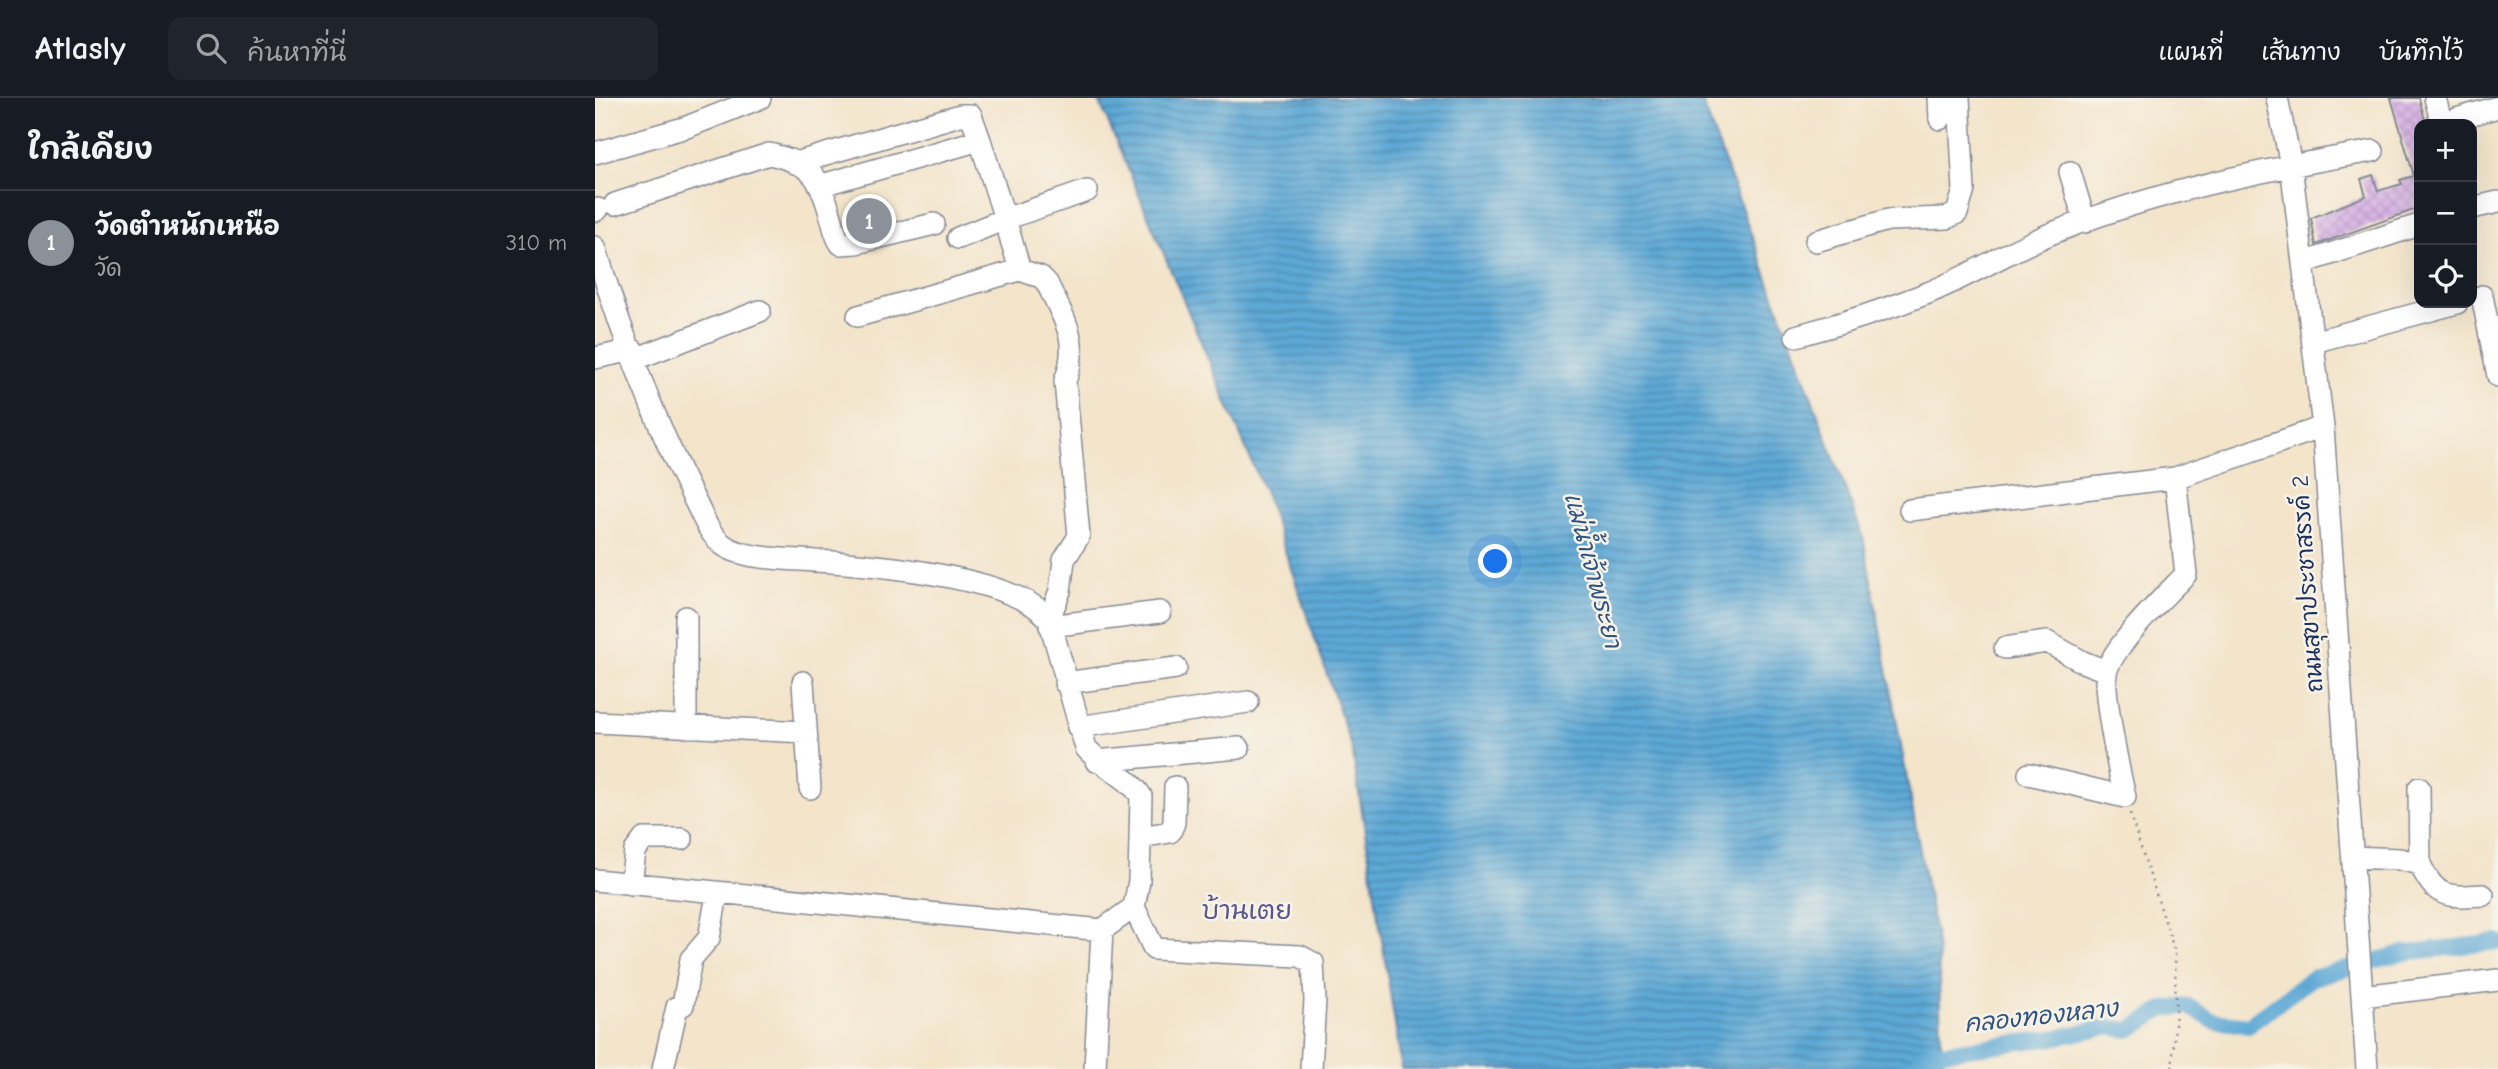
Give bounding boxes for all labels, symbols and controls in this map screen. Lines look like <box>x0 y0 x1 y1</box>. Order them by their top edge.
search box <box>168 17 658 80</box>
text: Atlasly <box>35 29 126 67</box>
icon: search <box>192 29 230 67</box>
text: ค้นหาที่นี่ <box>248 38 346 68</box>
text: แผนที่ <box>2158 38 2223 66</box>
text: เส้นทาง <box>2261 38 2341 66</box>
text: บันทึกไว้ <box>2379 38 2463 66</box>
map controls <box>2414 119 2477 308</box>
button: + <box>2414 119 2477 182</box>
text: ใกล้เคียง <box>28 132 153 167</box>
button: − <box>2414 182 2477 245</box>
pin: 1 <box>846 195 892 247</box>
text: วัดตำหนักเหนือ <box>95 212 280 242</box>
text: 1 <box>46 229 56 256</box>
text: 310 m <box>506 229 567 256</box>
button: locate <box>2414 245 2477 308</box>
text: วัด <box>95 255 122 282</box>
street label: ถนนสุขาประชาสรรค์ 2 <box>2283 474 2333 694</box>
water label: แม่น้ำเจ้าพระยา <box>1559 487 1635 652</box>
your location <box>1478 544 1512 578</box>
district label: บ้านเตย <box>1202 894 1292 926</box>
water label: คลองทองหลาง <box>1963 994 2121 1038</box>

